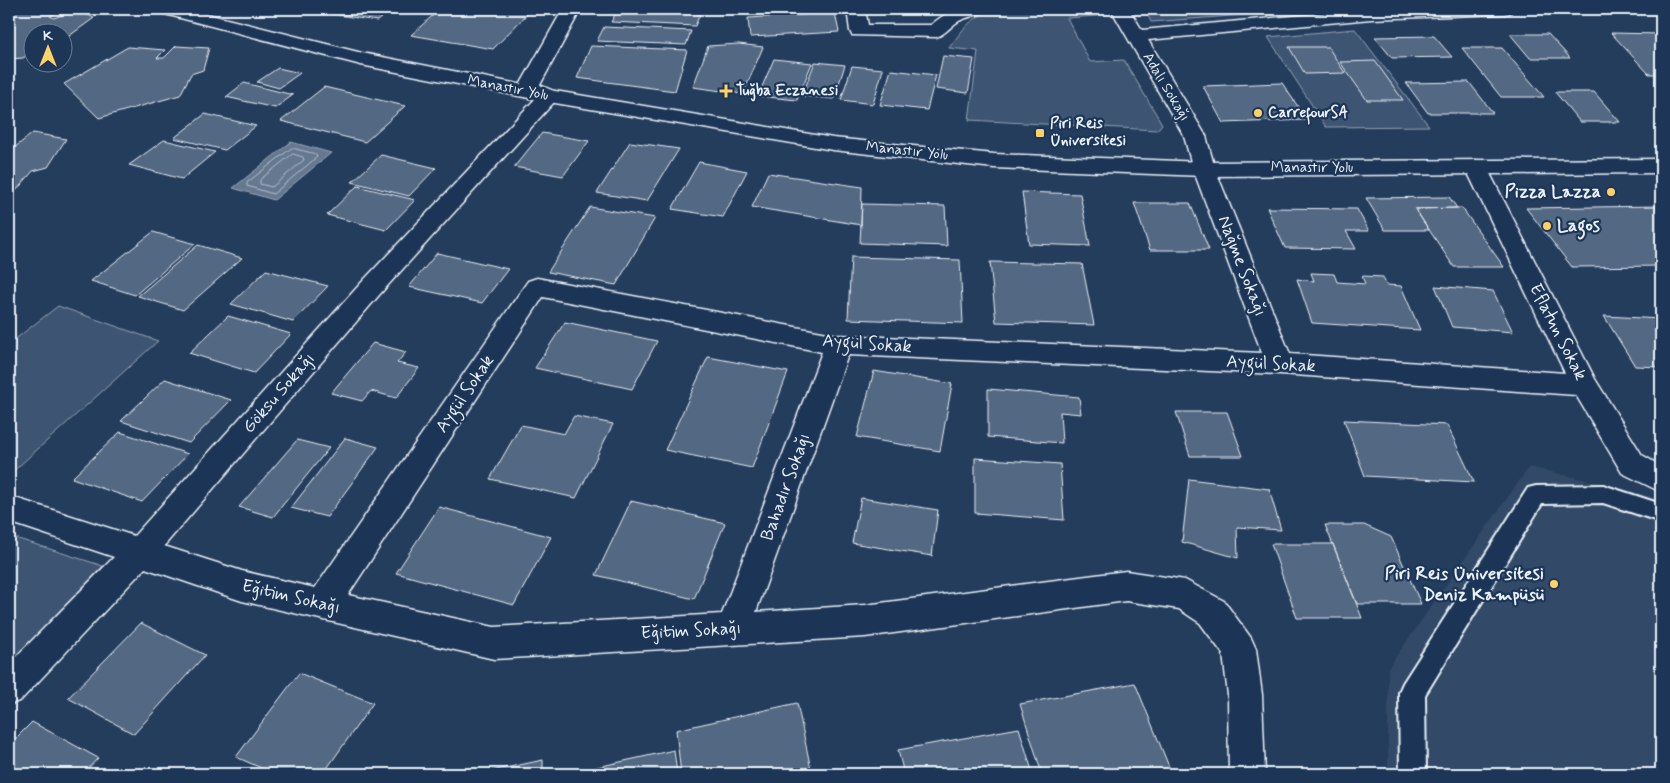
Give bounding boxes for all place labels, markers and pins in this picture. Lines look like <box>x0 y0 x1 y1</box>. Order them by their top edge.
place label: Tuğba Eczanesi <box>736 81 838 102</box>
marker: Tuğba Eczanesi <box>720 85 732 97</box>
place label: CarrefourSA <box>1268 103 1349 125</box>
marker: CarrefourSA <box>1252 107 1264 119</box>
place label: Piri Reis Üniversitesi <box>1050 114 1126 151</box>
marker: Piri Reis Üniversitesi <box>1034 127 1046 139</box>
place label: Pizza Lazza <box>1505 180 1601 204</box>
marker: Pizza Lazza <box>1605 186 1617 198</box>
place label: Lagos <box>1557 214 1600 240</box>
marker: Lagos <box>1541 220 1553 232</box>
place label: Piri Reis Üniversitesi Deniz Kampüsü <box>1385 562 1544 607</box>
marker: Piri Reis Üniversitesi Deniz Kampüsü <box>1548 578 1560 590</box>

